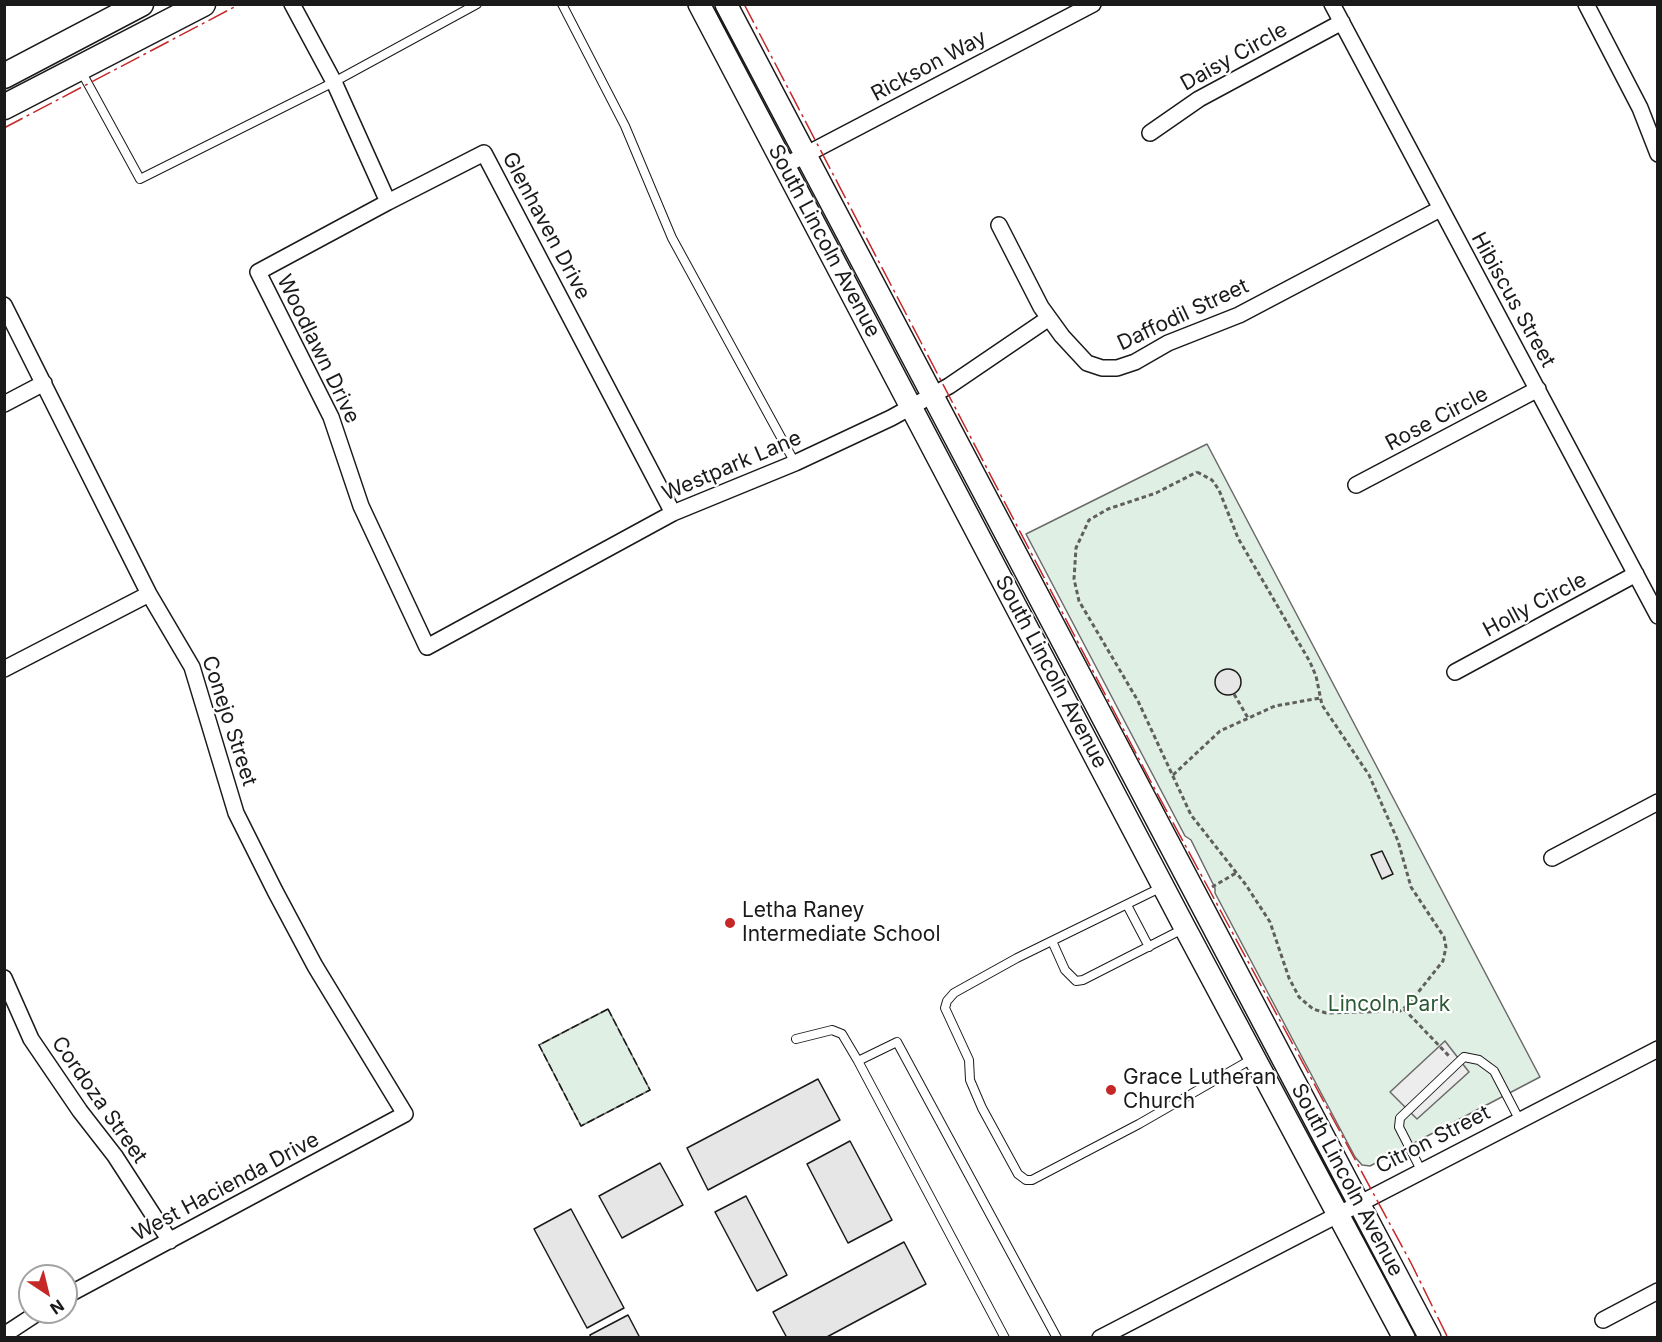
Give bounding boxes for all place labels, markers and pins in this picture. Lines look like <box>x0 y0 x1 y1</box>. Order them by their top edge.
place label: Letha Raney Intermediate School <box>742 898 941 948</box>
marker: Letha Raney Intermediate School <box>723 916 737 930</box>
place label: Grace Lutheran Church <box>1123 1065 1276 1115</box>
marker: Grace Lutheran Church <box>1104 1083 1118 1097</box>

